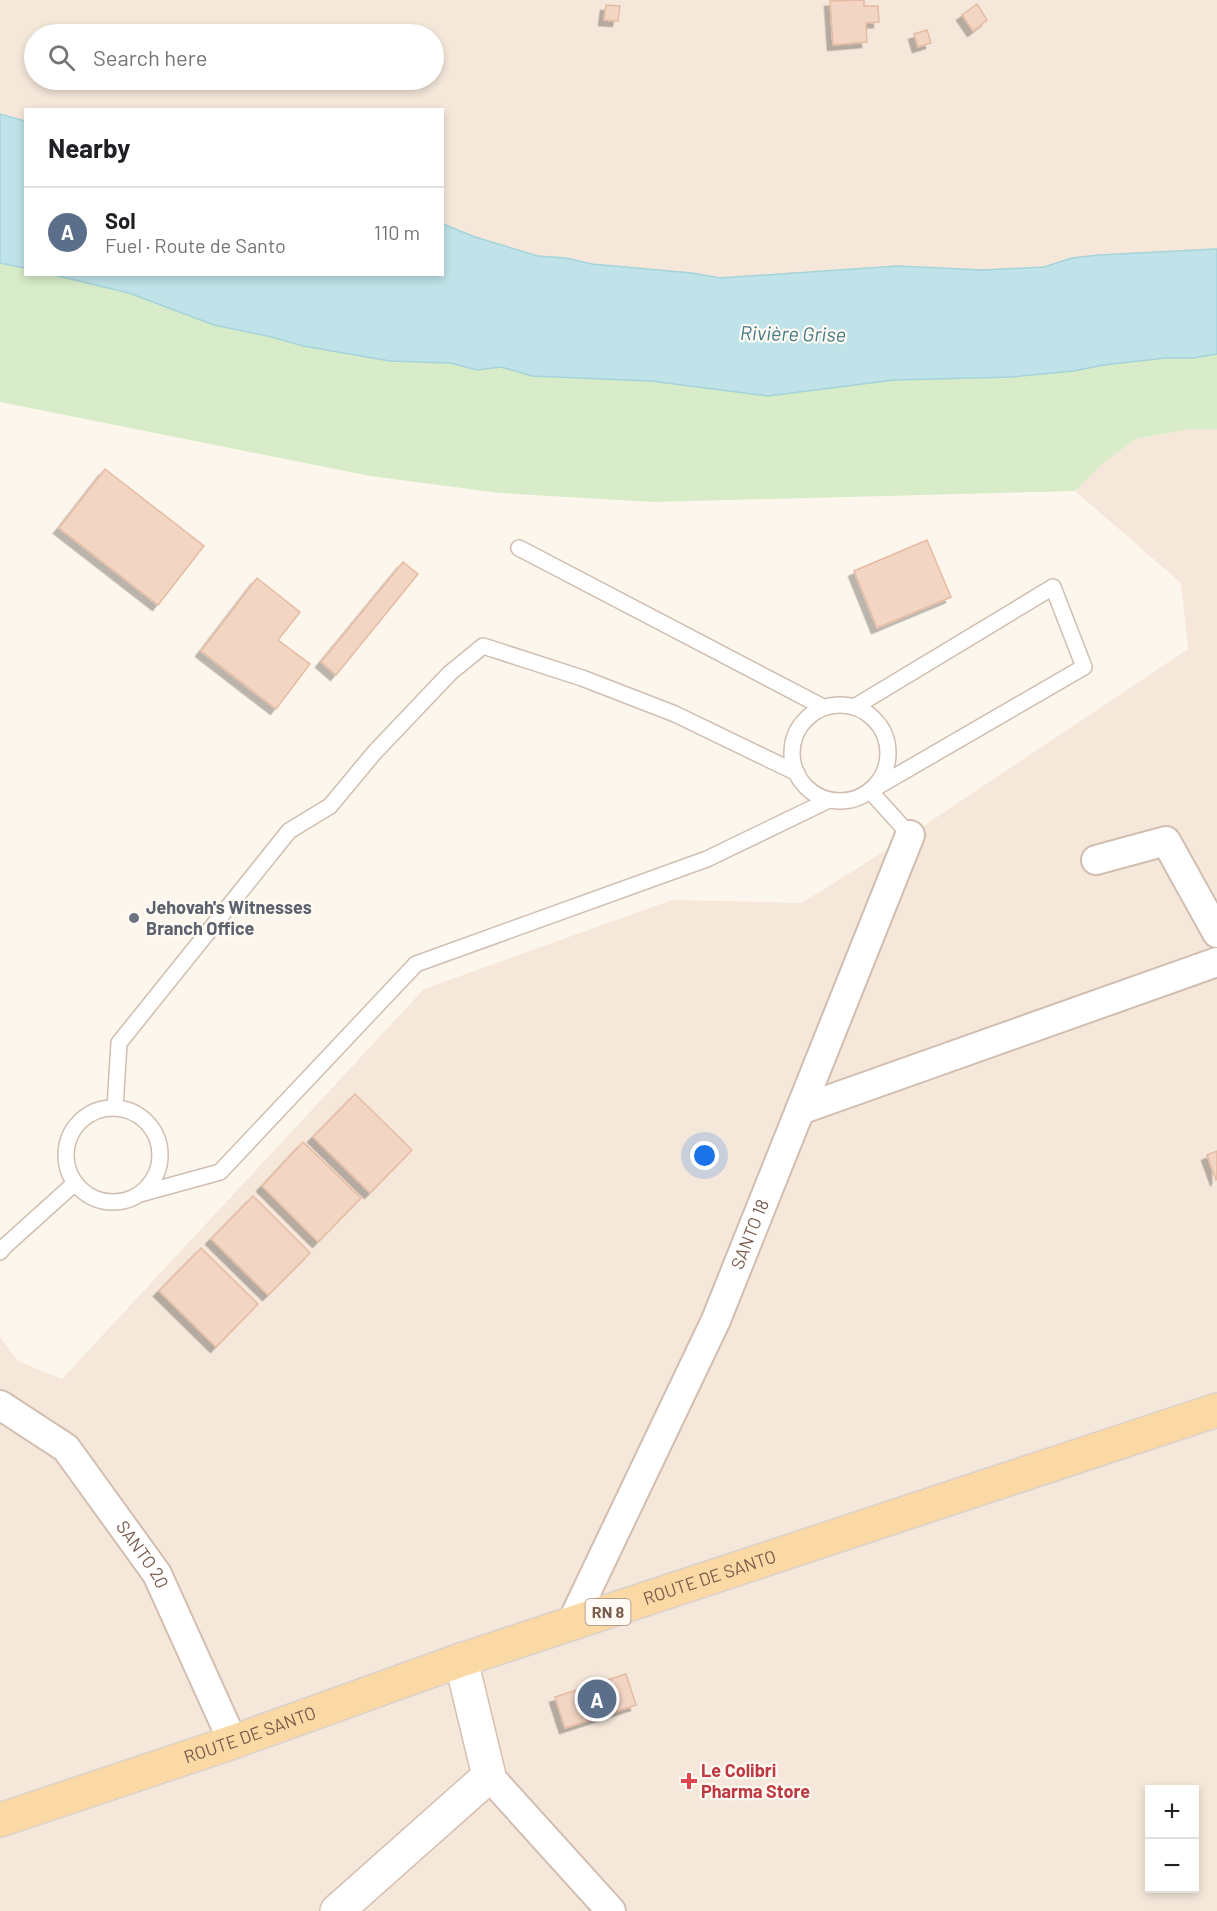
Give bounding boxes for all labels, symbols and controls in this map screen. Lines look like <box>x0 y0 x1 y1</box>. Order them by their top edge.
search box <box>24 24 444 90</box>
icon: search <box>45 41 78 74</box>
text: Search here <box>93 44 207 70</box>
text: Nearby <box>48 132 130 163</box>
text: Sol <box>105 207 136 233</box>
text: A <box>61 220 74 244</box>
text: 110 m <box>374 220 420 244</box>
text: Fuel · Route de Santo <box>105 233 286 257</box>
water label: Rivière Grise <box>740 320 846 346</box>
place label: Jehovah's Witnesses Branch Office <box>146 896 312 939</box>
marker: Jehovah's Witnesses Branch Office <box>127 911 141 925</box>
your location <box>690 1141 719 1170</box>
street label: SANTO 18 <box>725 1196 773 1272</box>
street label: SANTO 20 <box>112 1516 174 1591</box>
street label: ROUTE DE SANTO <box>640 1545 779 1609</box>
road number: RN 8 <box>586 1599 630 1625</box>
pin: A <box>578 1676 616 1722</box>
street label: ROUTE DE SANTO <box>181 1701 319 1768</box>
place label: Le Colibri Pharma Store <box>701 1759 810 1802</box>
marker: Le Colibri Pharma Store <box>682 1774 696 1788</box>
map controls <box>1145 1785 1199 1893</box>
button: + <box>1145 1785 1199 1839</box>
button: − <box>1145 1839 1199 1893</box>

